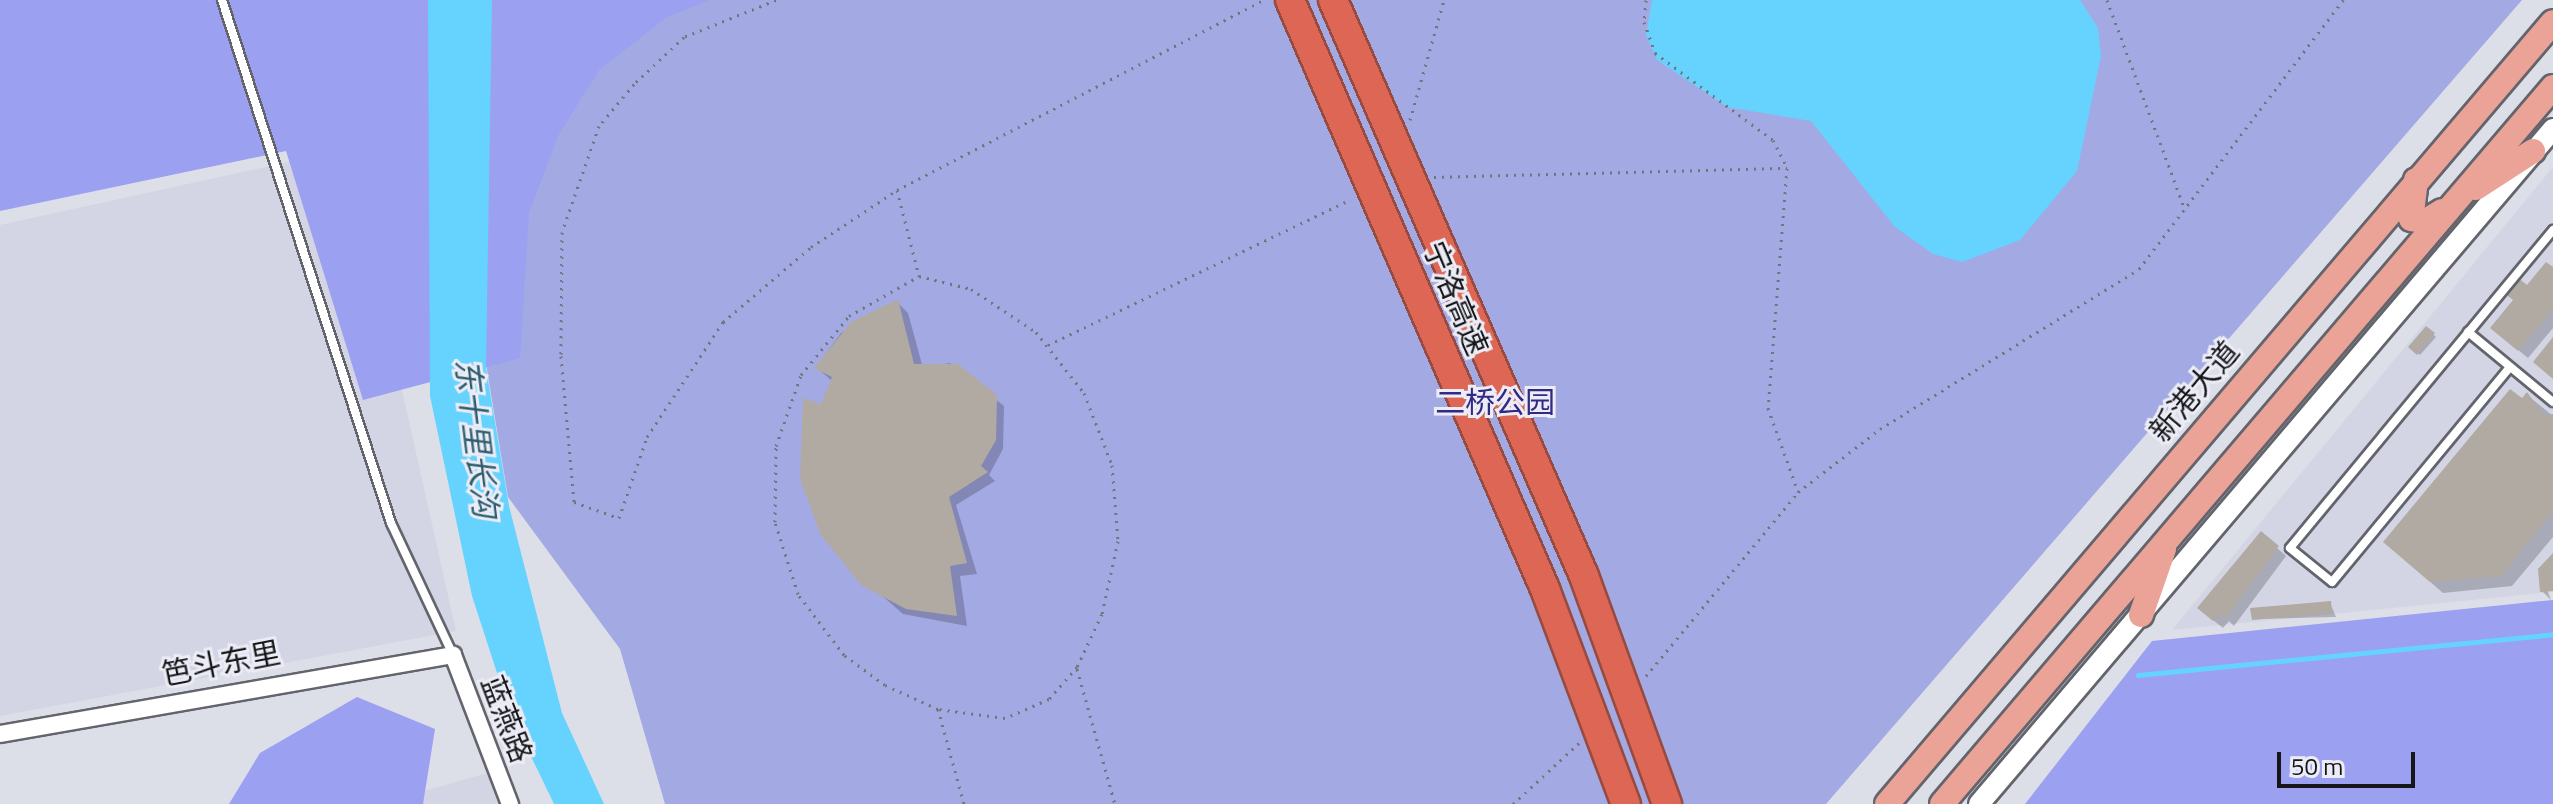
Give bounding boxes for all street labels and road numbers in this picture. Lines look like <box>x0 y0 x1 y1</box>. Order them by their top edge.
street label: 宁洛高速 <box>1416 236 1496 360</box>
street label: 新港大道 <box>2142 333 2246 449</box>
street label: 笆斗东里 <box>159 634 283 692</box>
street label: 蓝燕路 <box>474 671 540 767</box>

